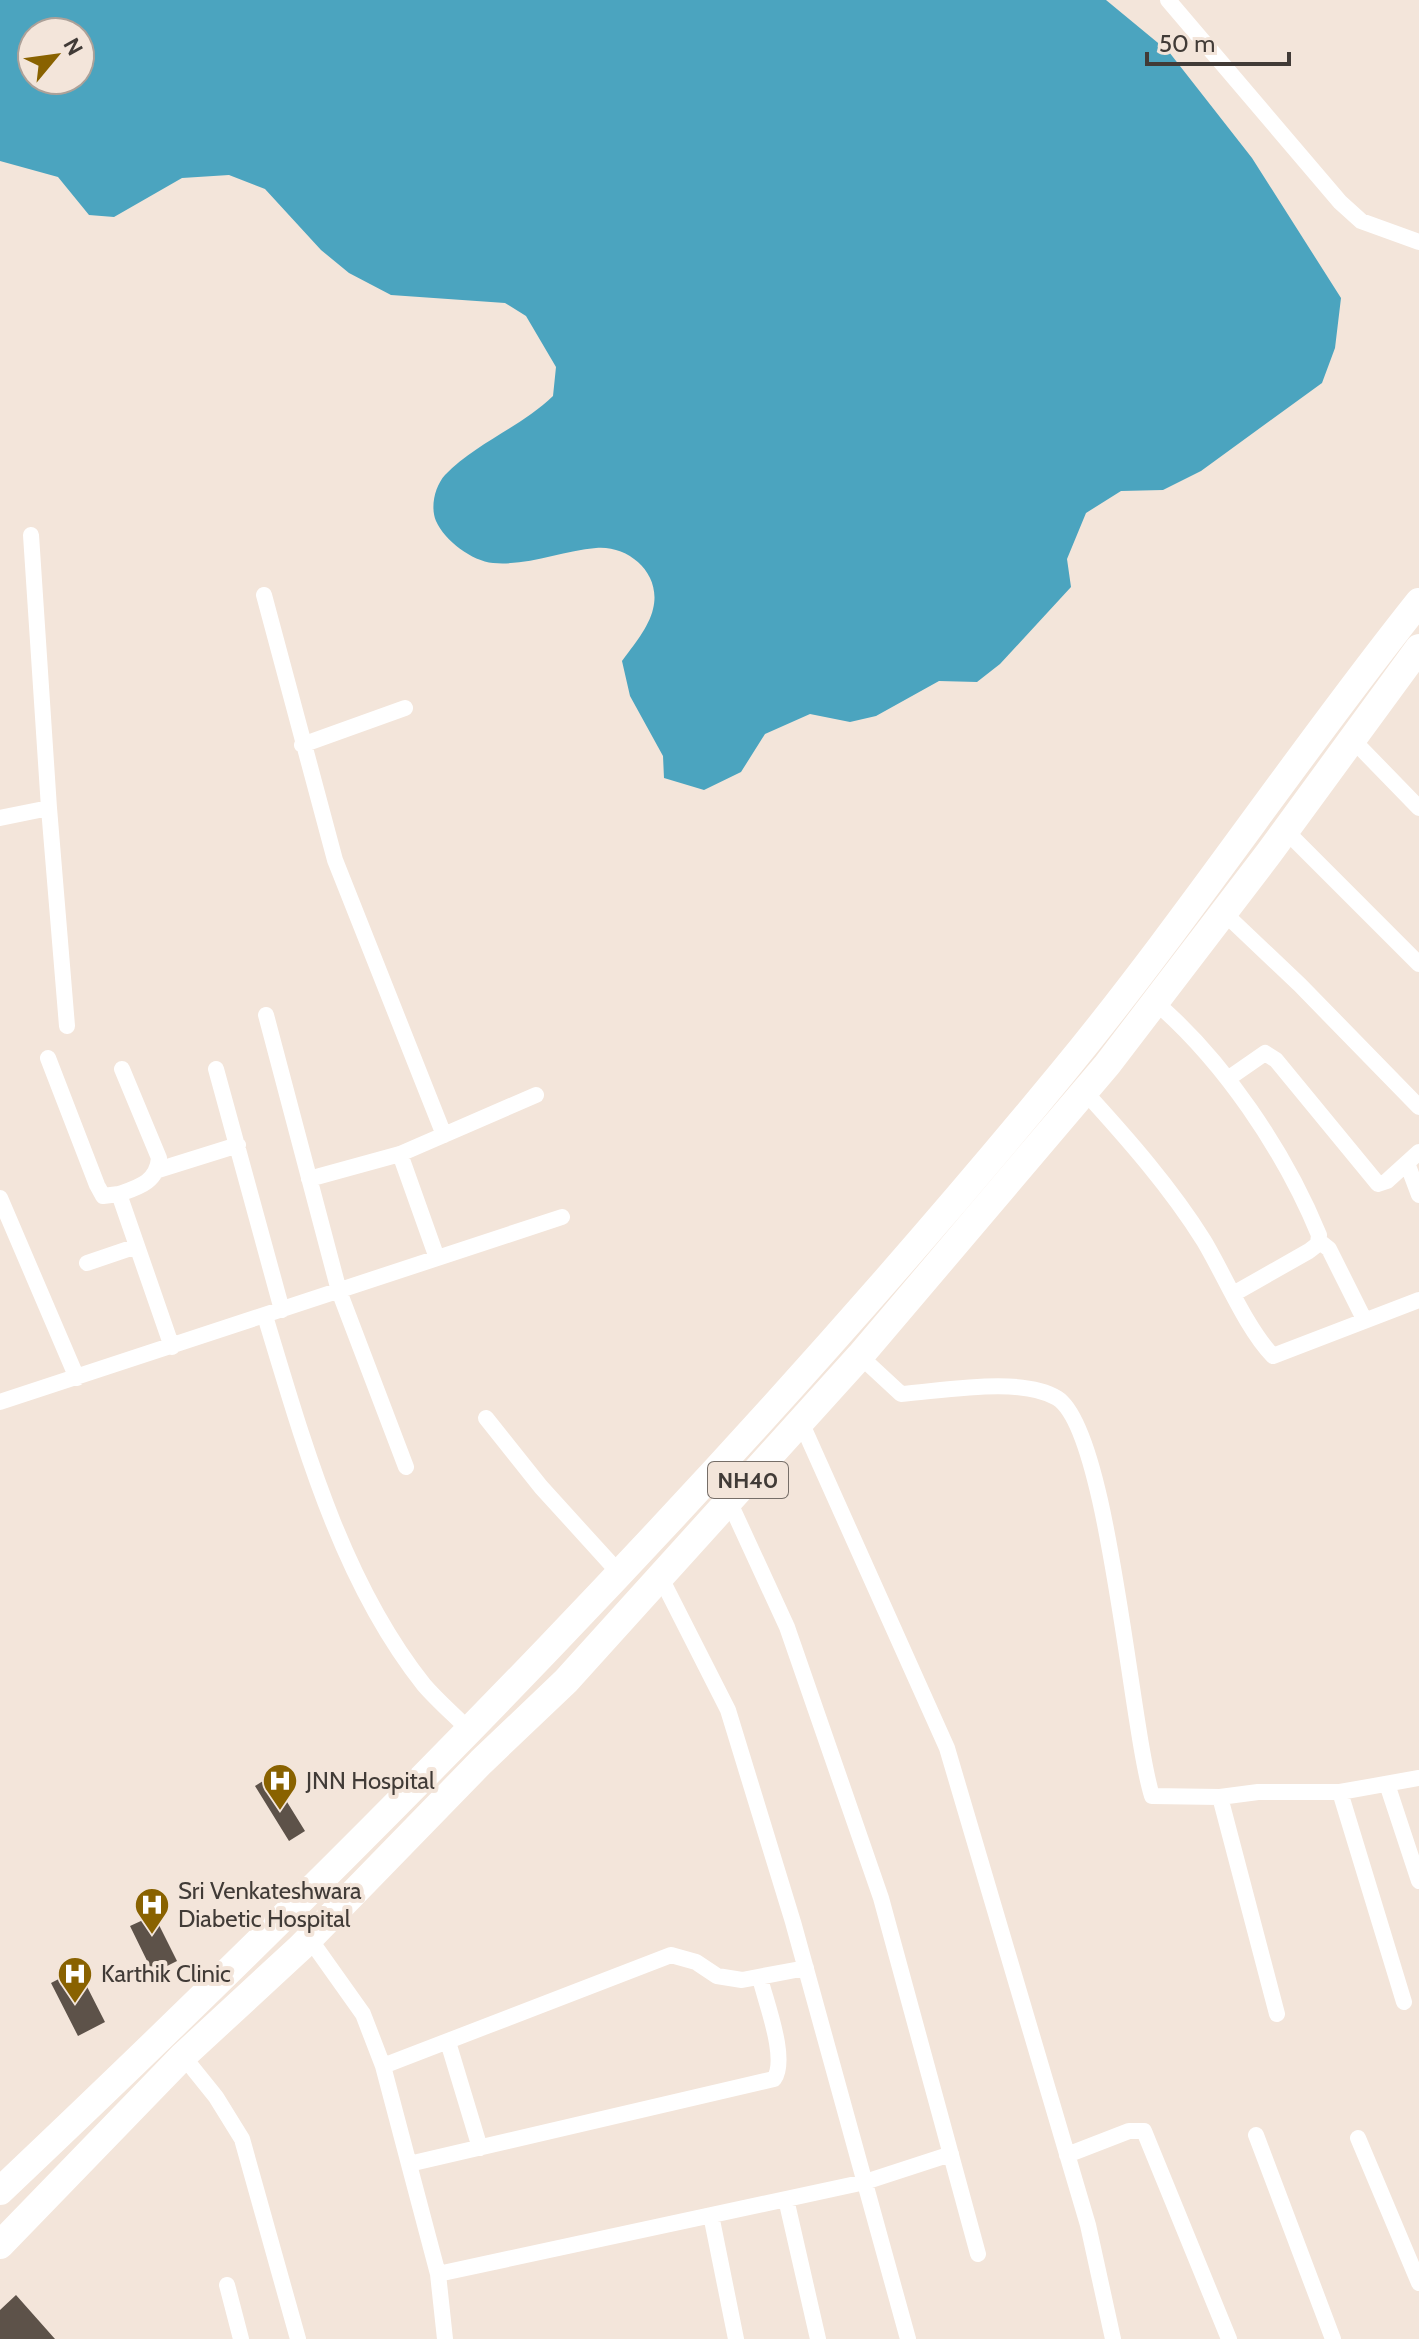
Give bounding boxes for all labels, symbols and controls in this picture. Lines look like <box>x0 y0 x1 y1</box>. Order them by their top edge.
north arrow <box>16 16 96 96</box>
scale bar <box>1147 16 1289 66</box>
text: 50 m <box>1159 29 1215 58</box>
text: N <box>57 33 89 60</box>
road number: NH40 <box>708 1462 788 1498</box>
hospital icon: JNN Hospital <box>261 1762 299 1812</box>
place label: JNN Hospital <box>305 1766 435 1795</box>
place label: Sri Venkateshwara Diabetic Hospital <box>178 1876 362 1933</box>
hospital icon: Sri Venkateshwara Diabetic Hospital <box>133 1886 171 1936</box>
hospital icon: Karthik Clinic <box>56 1955 94 2005</box>
place label: Karthik Clinic <box>101 1959 231 1988</box>

